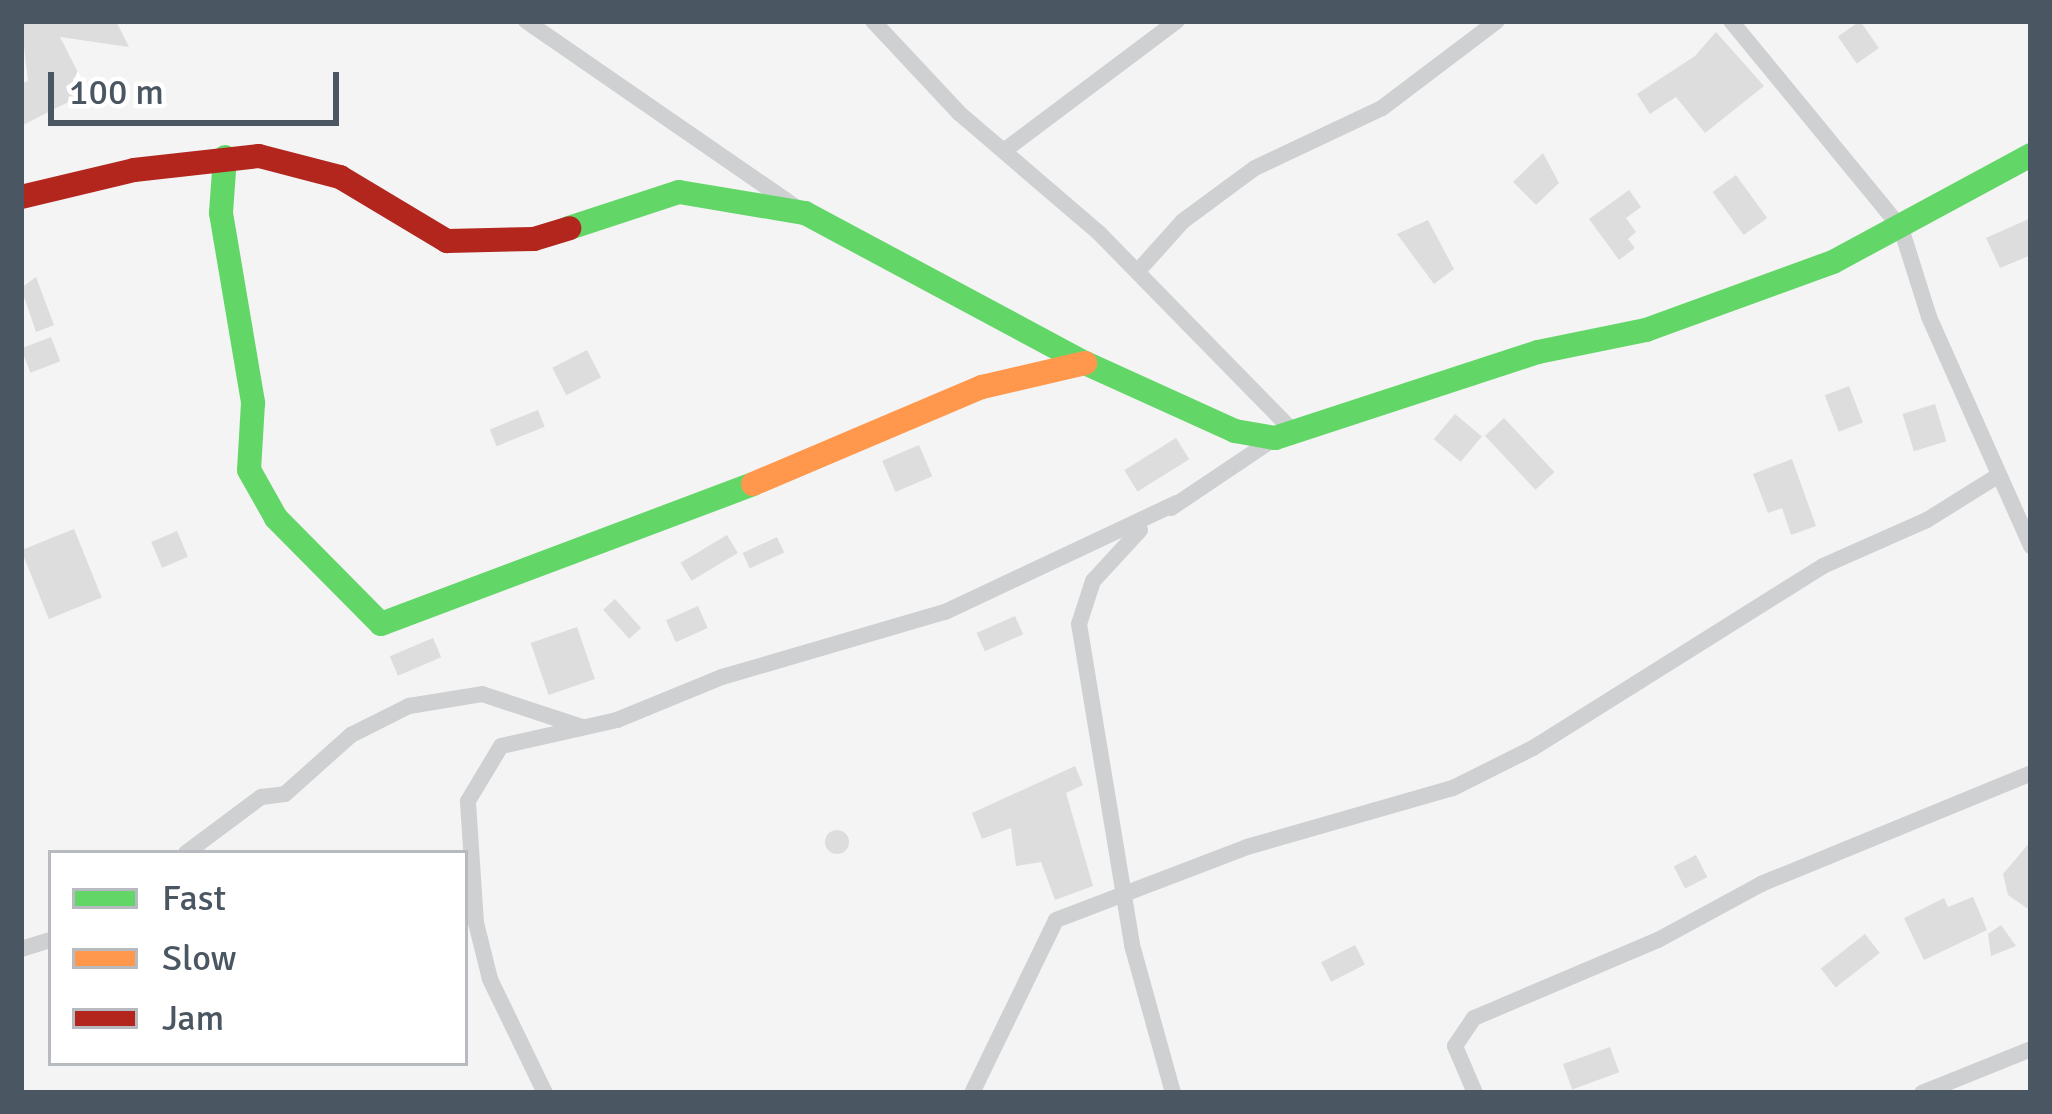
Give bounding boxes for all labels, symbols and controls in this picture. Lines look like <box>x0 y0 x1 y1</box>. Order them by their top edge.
scale bar <box>54 48 345 122</box>
text: 100 m <box>69 70 164 115</box>
legend <box>48 850 468 1066</box>
text: Fast <box>162 876 226 921</box>
text: Slow <box>162 936 237 981</box>
text: Jam <box>162 996 224 1041</box>

